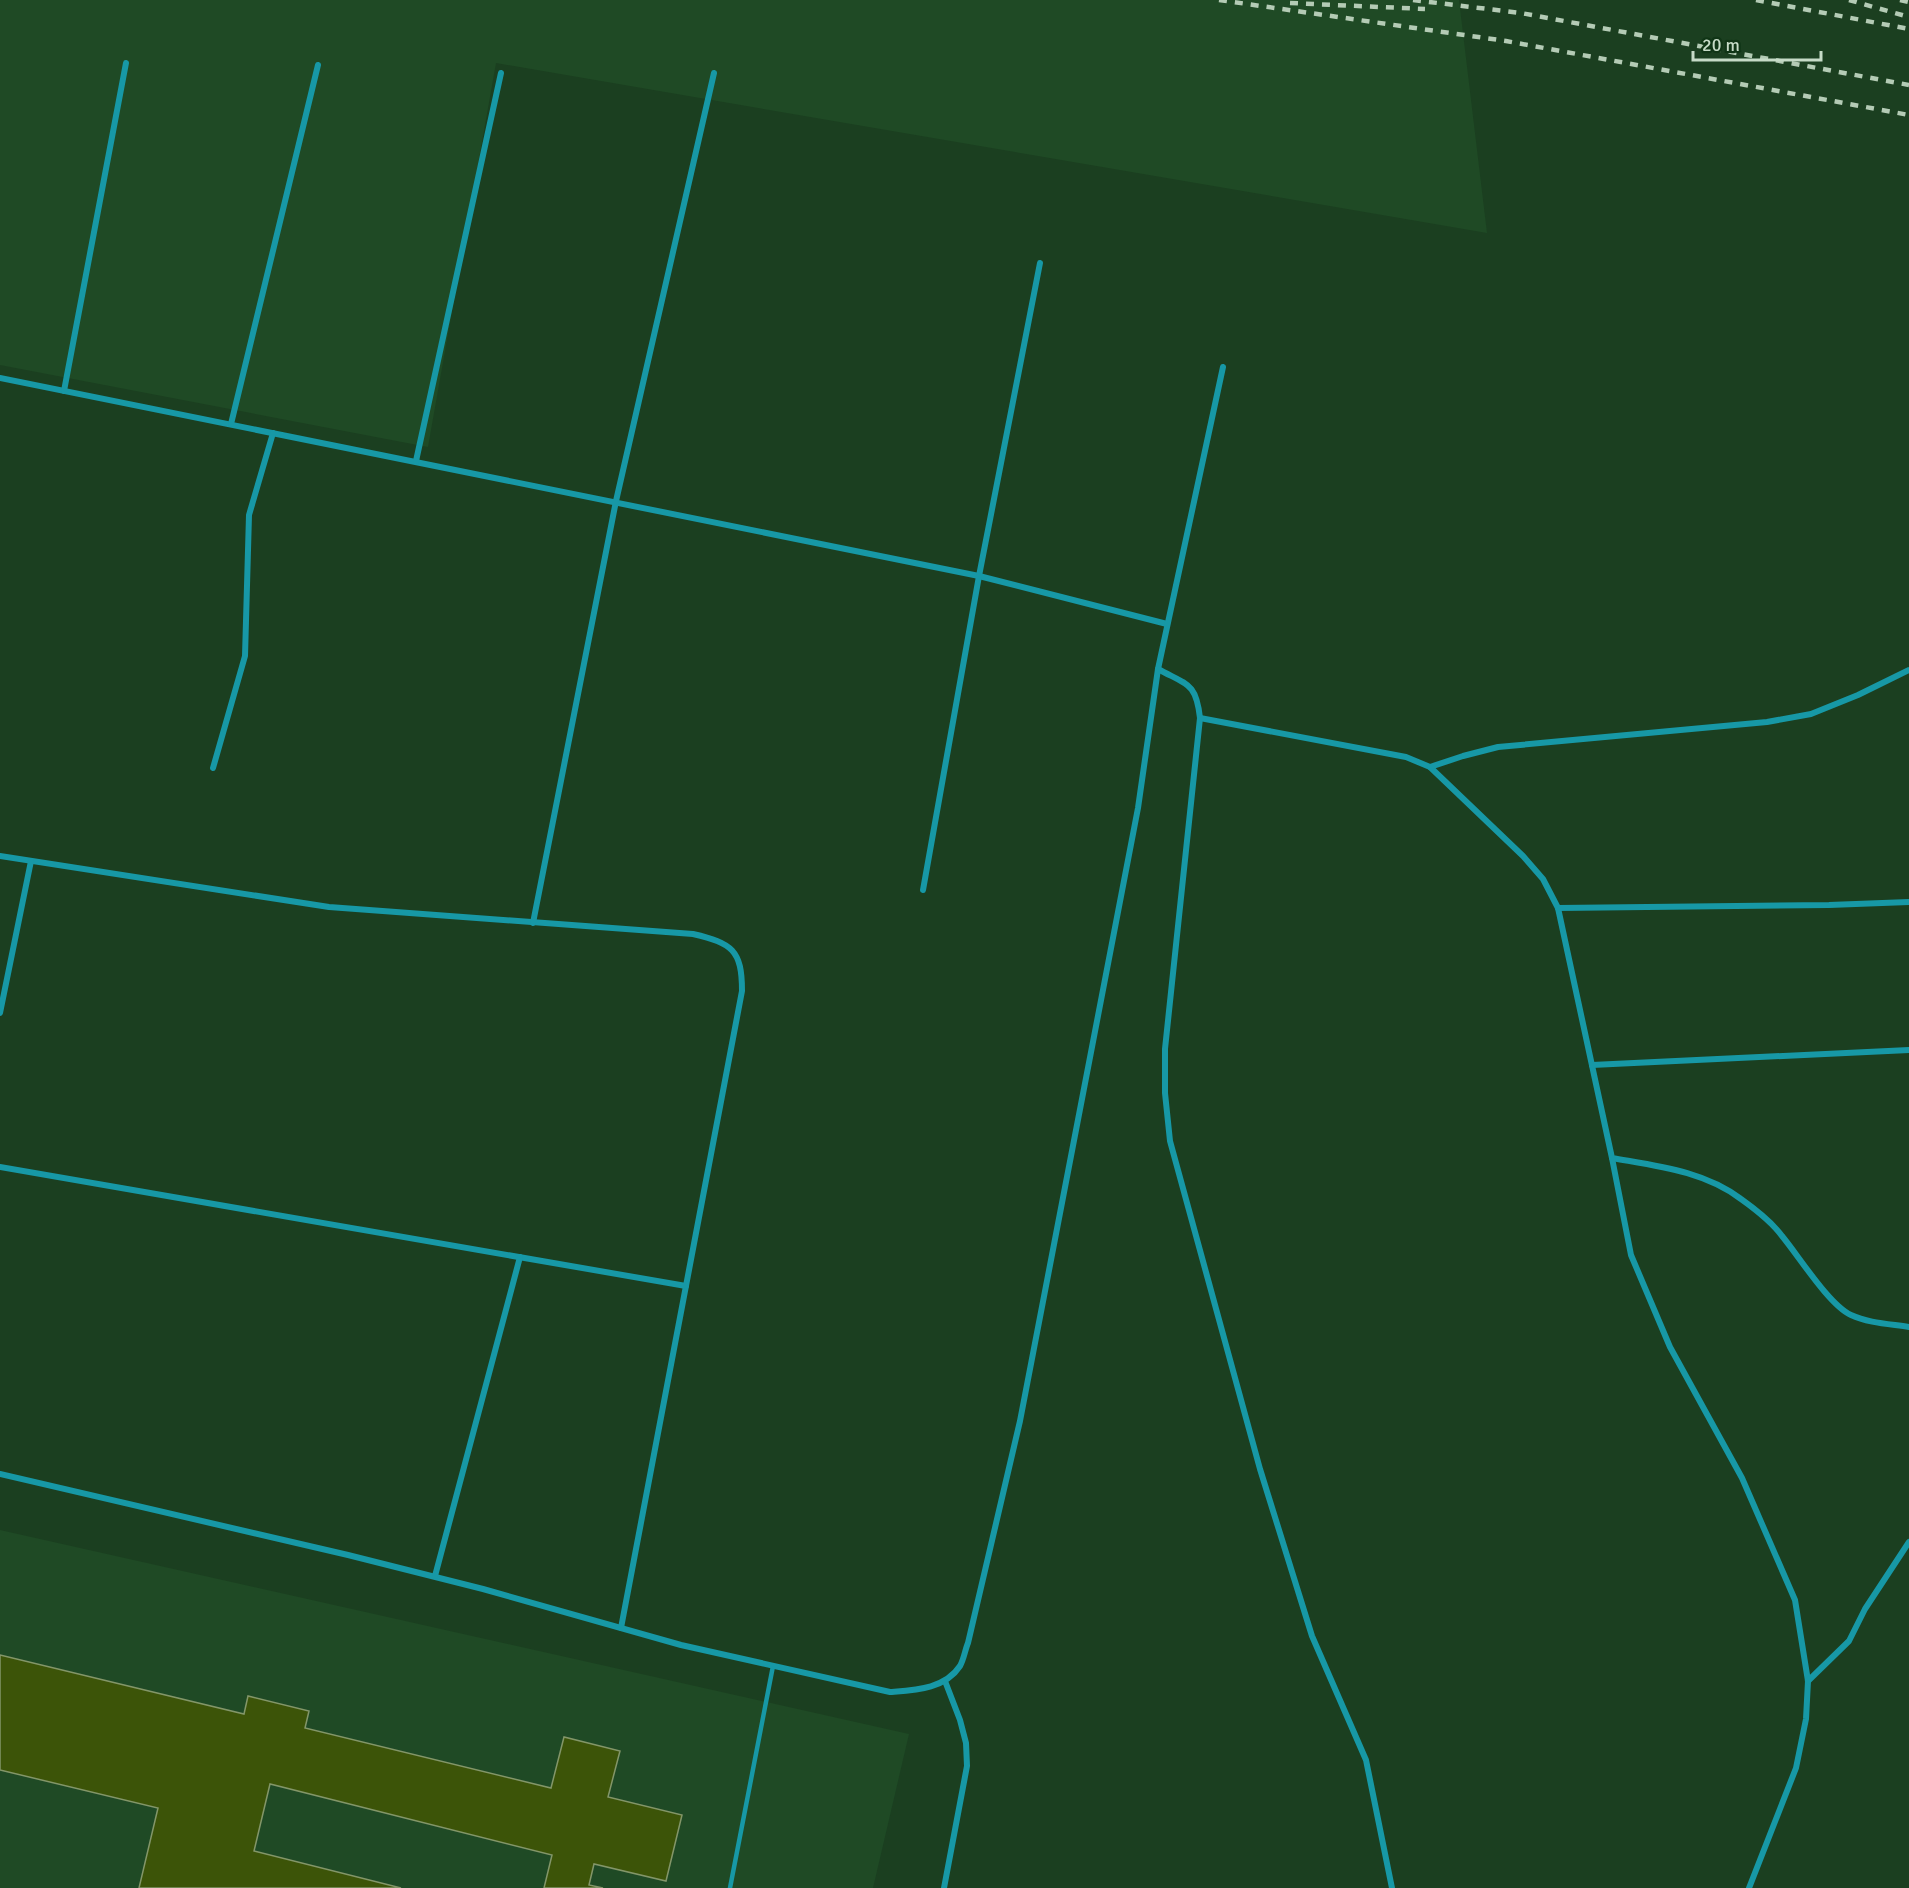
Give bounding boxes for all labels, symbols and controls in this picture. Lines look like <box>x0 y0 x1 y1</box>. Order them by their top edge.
scale bar <box>1693 24 1820 62</box>
text: 20 m <box>1702 34 1740 56</box>

